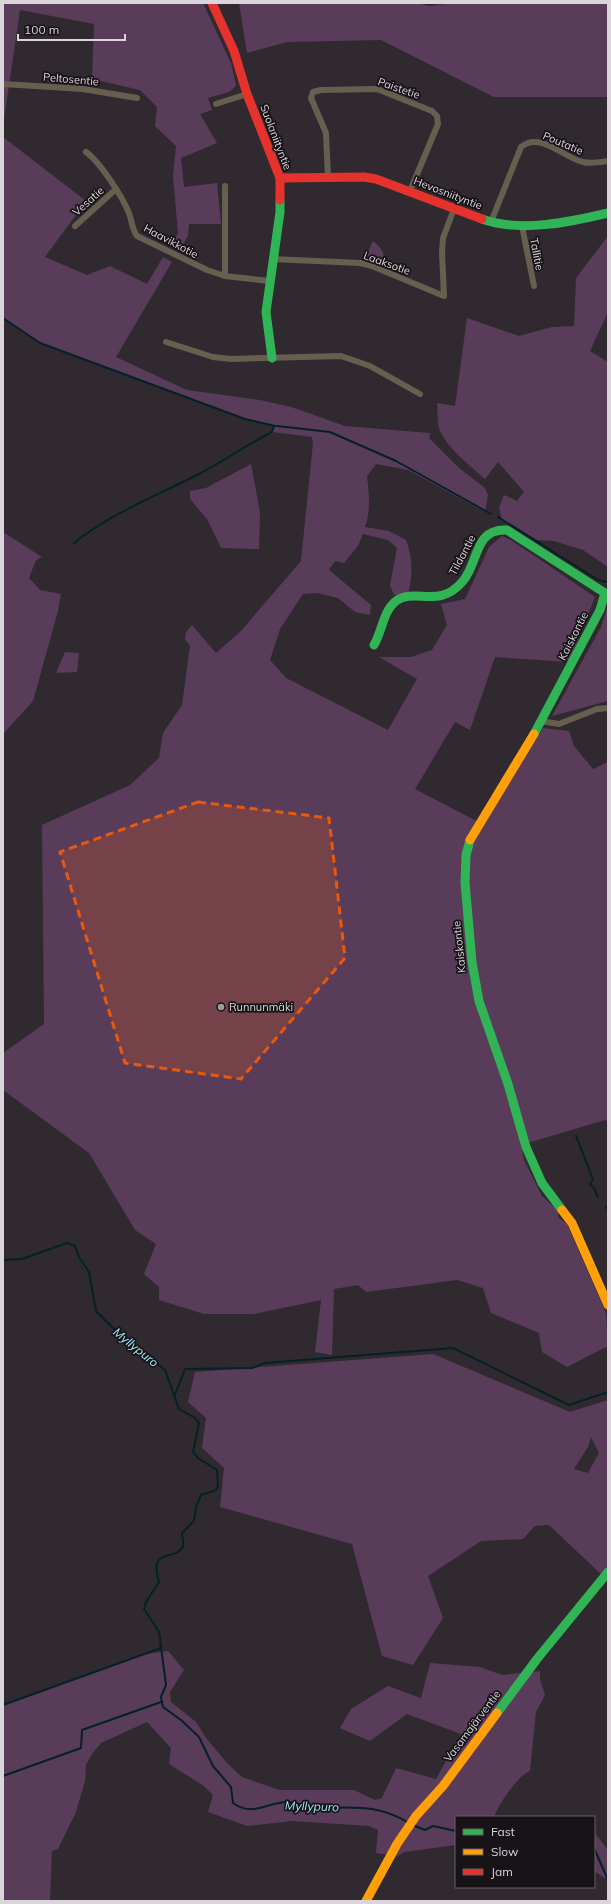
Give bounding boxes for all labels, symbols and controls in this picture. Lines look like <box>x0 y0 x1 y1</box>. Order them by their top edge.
scale bar <box>18 16 125 42</box>
text: 100 m <box>24 22 59 37</box>
street label: Peltosentie <box>43 70 99 88</box>
street label: Paistetie <box>376 74 422 102</box>
street label: Suolaniityntie <box>257 102 295 172</box>
street label: Poutatie <box>541 128 585 158</box>
street label: Hevosniityntie <box>412 174 484 212</box>
street label: Vesatie <box>69 183 107 219</box>
street label: Haavikkotie <box>141 221 201 261</box>
street label: Tallitie <box>527 237 547 271</box>
street label: Laaksotie <box>362 248 412 278</box>
street label: Tildantie <box>445 532 479 578</box>
street label: Kaiskontie <box>555 609 591 663</box>
street label: Kaiskontie <box>449 920 469 974</box>
place label: Runnunmäki <box>229 1000 293 1014</box>
marker: Runnunmäki <box>216 1002 226 1012</box>
water label: Myllypuro <box>110 1324 162 1370</box>
street label: Vasamajärventie <box>440 1687 504 1765</box>
water label: Myllypuro <box>285 1798 339 1814</box>
legend <box>455 1816 595 1888</box>
text: Fast <box>491 1824 515 1839</box>
text: Slow <box>491 1844 519 1859</box>
text: Jam <box>491 1864 513 1879</box>

